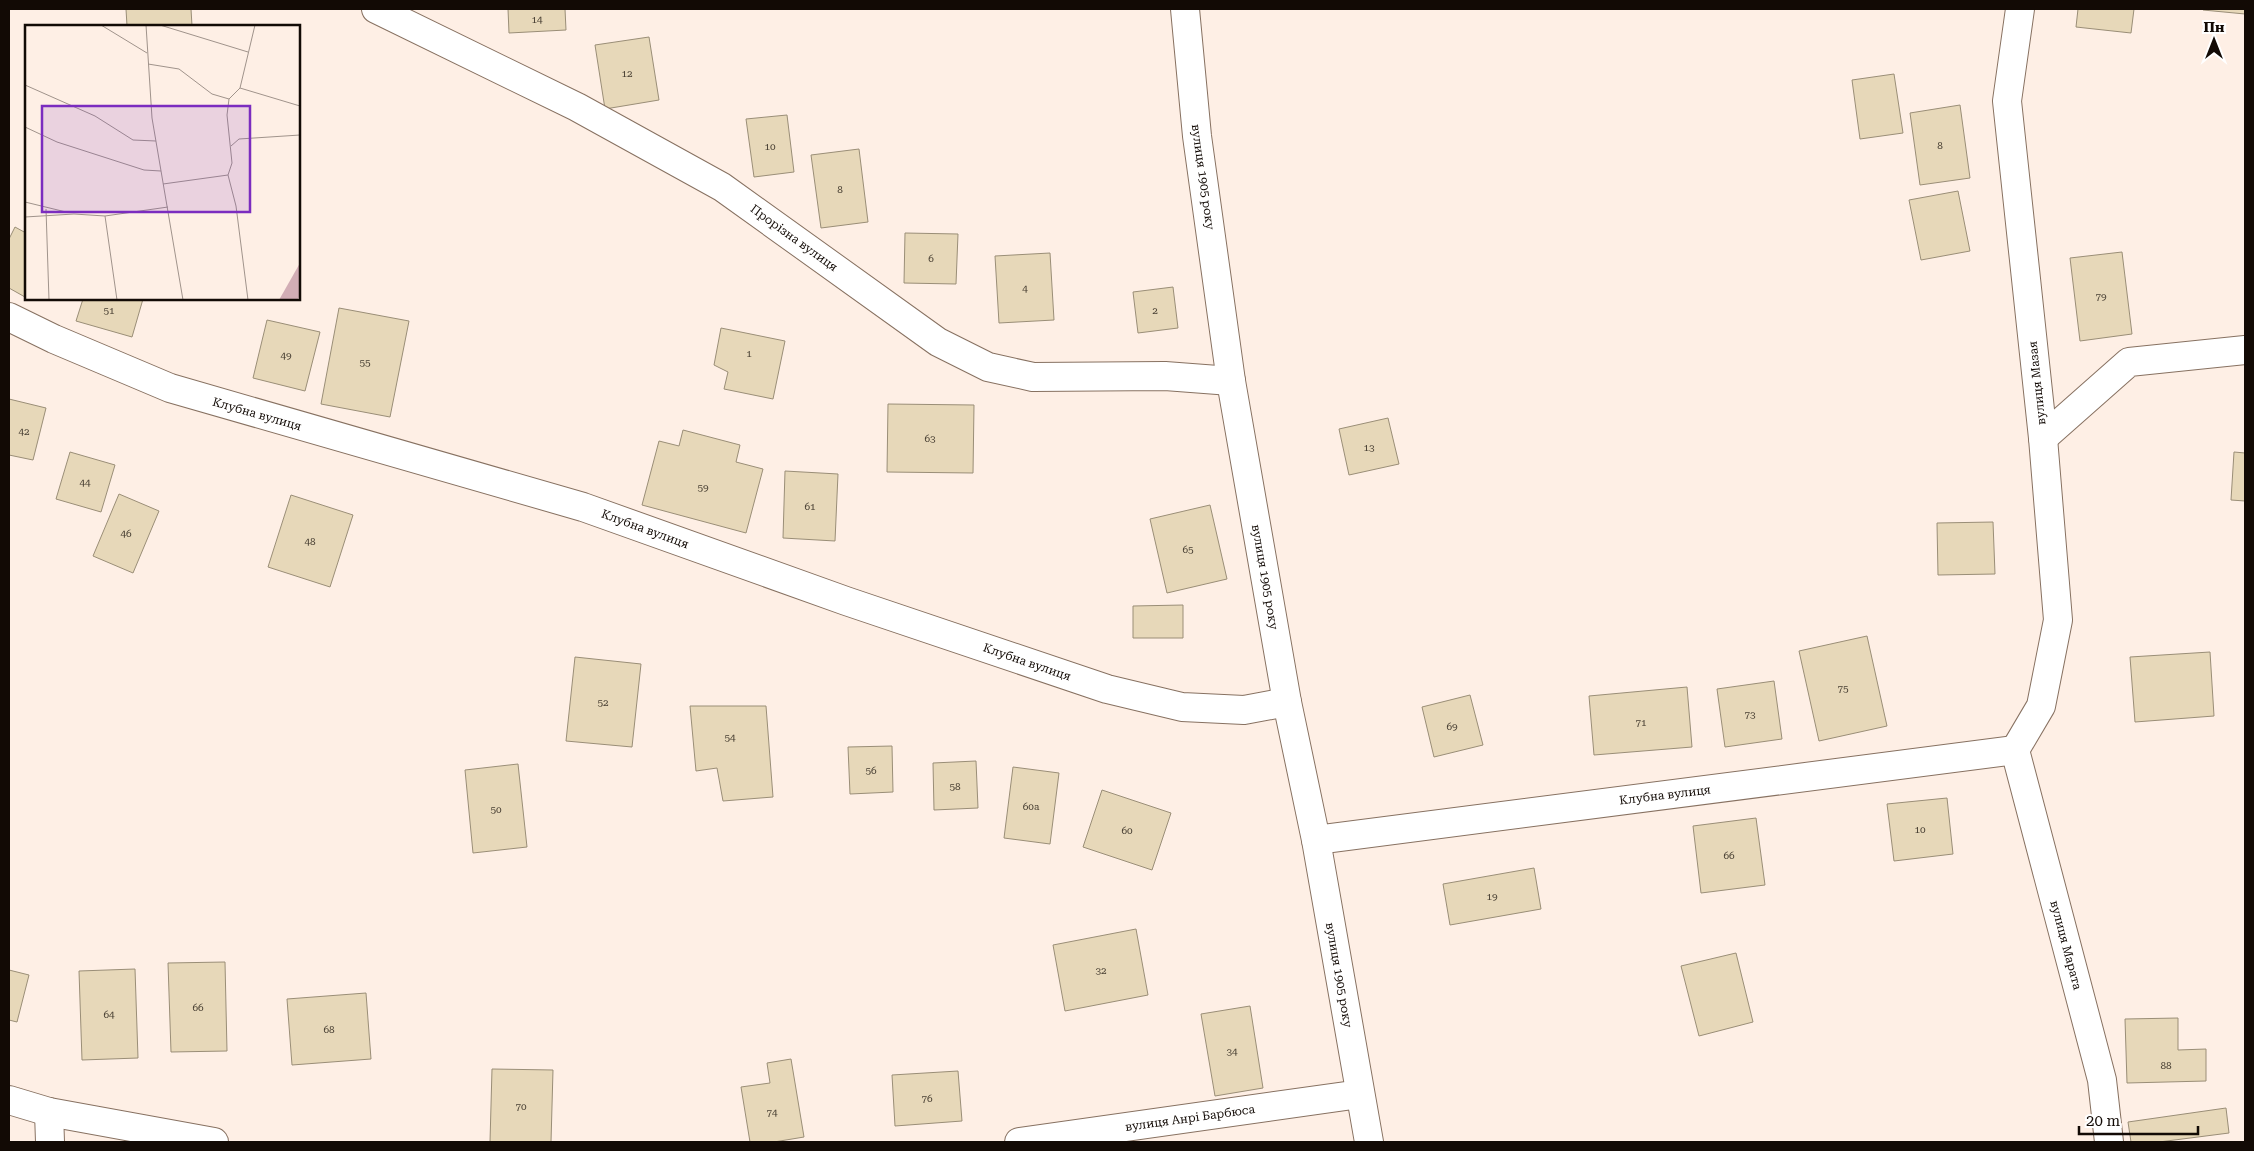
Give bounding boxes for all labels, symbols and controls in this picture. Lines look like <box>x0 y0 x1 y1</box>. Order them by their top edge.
house number: 14 <box>531 14 543 25</box>
north arrow <box>2189 15 2239 65</box>
text: Пн <box>2204 19 2225 35</box>
inset map <box>25 25 300 300</box>
house number: 12 <box>621 68 633 79</box>
street label: вулиця 1905 року <box>1189 123 1217 232</box>
house number: 8 <box>1937 140 1943 151</box>
house number: 10 <box>764 141 776 152</box>
house number: 8 <box>837 184 843 195</box>
street label: Прорізна вулиця <box>748 202 840 274</box>
house number: 6 <box>928 253 934 264</box>
house number: 4 <box>1022 283 1028 294</box>
house number: 79 <box>2095 291 2107 302</box>
house number: 51 <box>103 305 115 316</box>
house number: 2 <box>1152 305 1158 316</box>
street label: вулиця Мазая <box>2026 340 2048 426</box>
house number: 1 <box>746 348 752 359</box>
house number: 49 <box>280 350 292 361</box>
house number: 55 <box>359 357 371 368</box>
street label: Клубна вулиця <box>211 395 303 433</box>
house number: 42 <box>18 426 30 437</box>
house number: 63 <box>924 433 936 444</box>
house number: 13 <box>1363 442 1375 453</box>
house number: 44 <box>79 477 91 488</box>
house number: 59 <box>697 482 709 493</box>
house number: 61 <box>804 501 816 512</box>
street label: Клубна вулиця <box>599 507 691 551</box>
street label: вулиця 1905 року <box>1249 523 1281 632</box>
house number: 46 <box>120 528 132 539</box>
house number: 48 <box>304 536 316 547</box>
house number: 65 <box>1182 544 1194 555</box>
street label: Клубна вулиця <box>981 640 1073 684</box>
house number: 75 <box>1837 683 1849 694</box>
house number: 52 <box>597 697 609 708</box>
house number: 73 <box>1744 709 1756 720</box>
house number: 71 <box>1635 717 1647 728</box>
house number: 69 <box>1446 721 1458 732</box>
house number: 54 <box>724 732 736 743</box>
house number: 56 <box>865 765 877 776</box>
house number: 58 <box>949 781 961 792</box>
street label: Клубна вулиця <box>1619 782 1712 808</box>
house number: 60а <box>1023 801 1040 812</box>
house number: 50 <box>490 804 502 815</box>
house number: 10 <box>1914 824 1926 835</box>
house number: 60 <box>1121 825 1133 836</box>
house number: 66 <box>1723 850 1735 861</box>
house number: 19 <box>1486 891 1498 902</box>
street label: вулиця Марата <box>2047 899 2085 992</box>
street label: вулиця 1905 року <box>1323 921 1355 1030</box>
house number: 32 <box>1095 965 1107 976</box>
house number: 66 <box>192 1002 204 1013</box>
house number: 64 <box>103 1009 115 1020</box>
house number: 68 <box>323 1024 335 1035</box>
house number: 34 <box>1226 1046 1238 1057</box>
house number: 88 <box>2160 1060 2172 1071</box>
house number: 76 <box>921 1093 933 1104</box>
house number: 70 <box>515 1101 527 1112</box>
street label: вулиця Анрі Барбюса <box>1124 1102 1256 1134</box>
scale bar <box>2079 1104 2198 1136</box>
house number: 74 <box>766 1107 778 1118</box>
text: 20 m <box>2086 1112 2121 1130</box>

